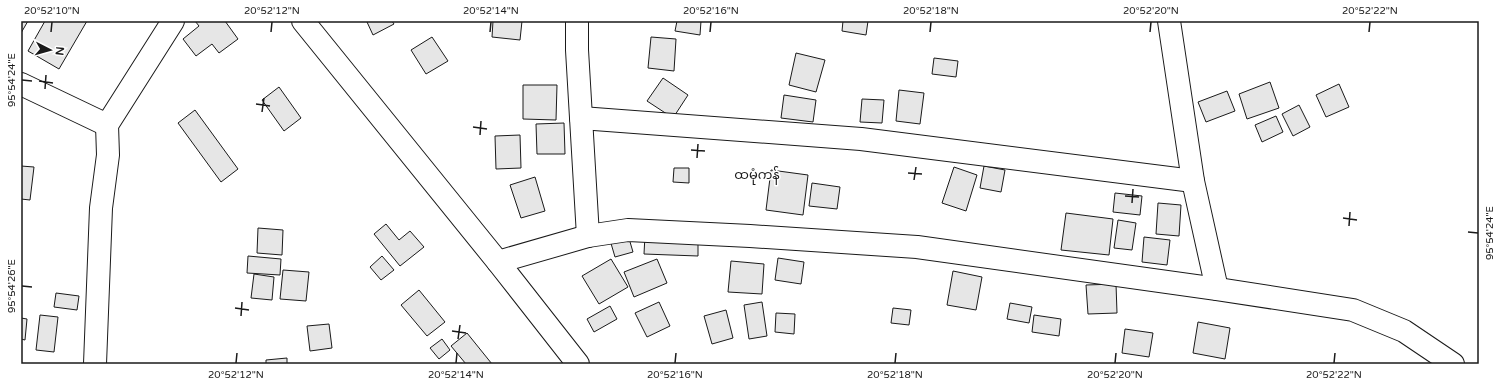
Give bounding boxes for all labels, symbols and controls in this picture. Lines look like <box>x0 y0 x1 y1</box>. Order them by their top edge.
text: 20°52'10"N <box>24 5 80 17</box>
text: 20°52'12"N <box>244 5 300 17</box>
text: 20°52'14"N <box>463 5 519 17</box>
text: 20°52'16"N <box>683 5 739 17</box>
text: 20°52'18"N <box>903 5 959 17</box>
text: 20°52'20"N <box>1123 5 1179 17</box>
text: 20°52'22"N <box>1342 5 1398 17</box>
north arrow <box>30 30 70 70</box>
text: N <box>53 46 66 56</box>
text: 95°54'24"E <box>6 53 18 107</box>
district label: ထမုံကန် <box>734 166 780 185</box>
text: 95°54'24"E <box>1484 206 1496 260</box>
text: 95°54'26"E <box>6 259 18 313</box>
text: 20°52'12"N <box>208 369 264 381</box>
text: 20°52'14"N <box>428 369 484 381</box>
text: 20°52'16"N <box>647 369 703 381</box>
text: 20°52'18"N <box>867 369 923 381</box>
text: 20°52'20"N <box>1087 369 1143 381</box>
text: 20°52'22"N <box>1306 369 1362 381</box>

